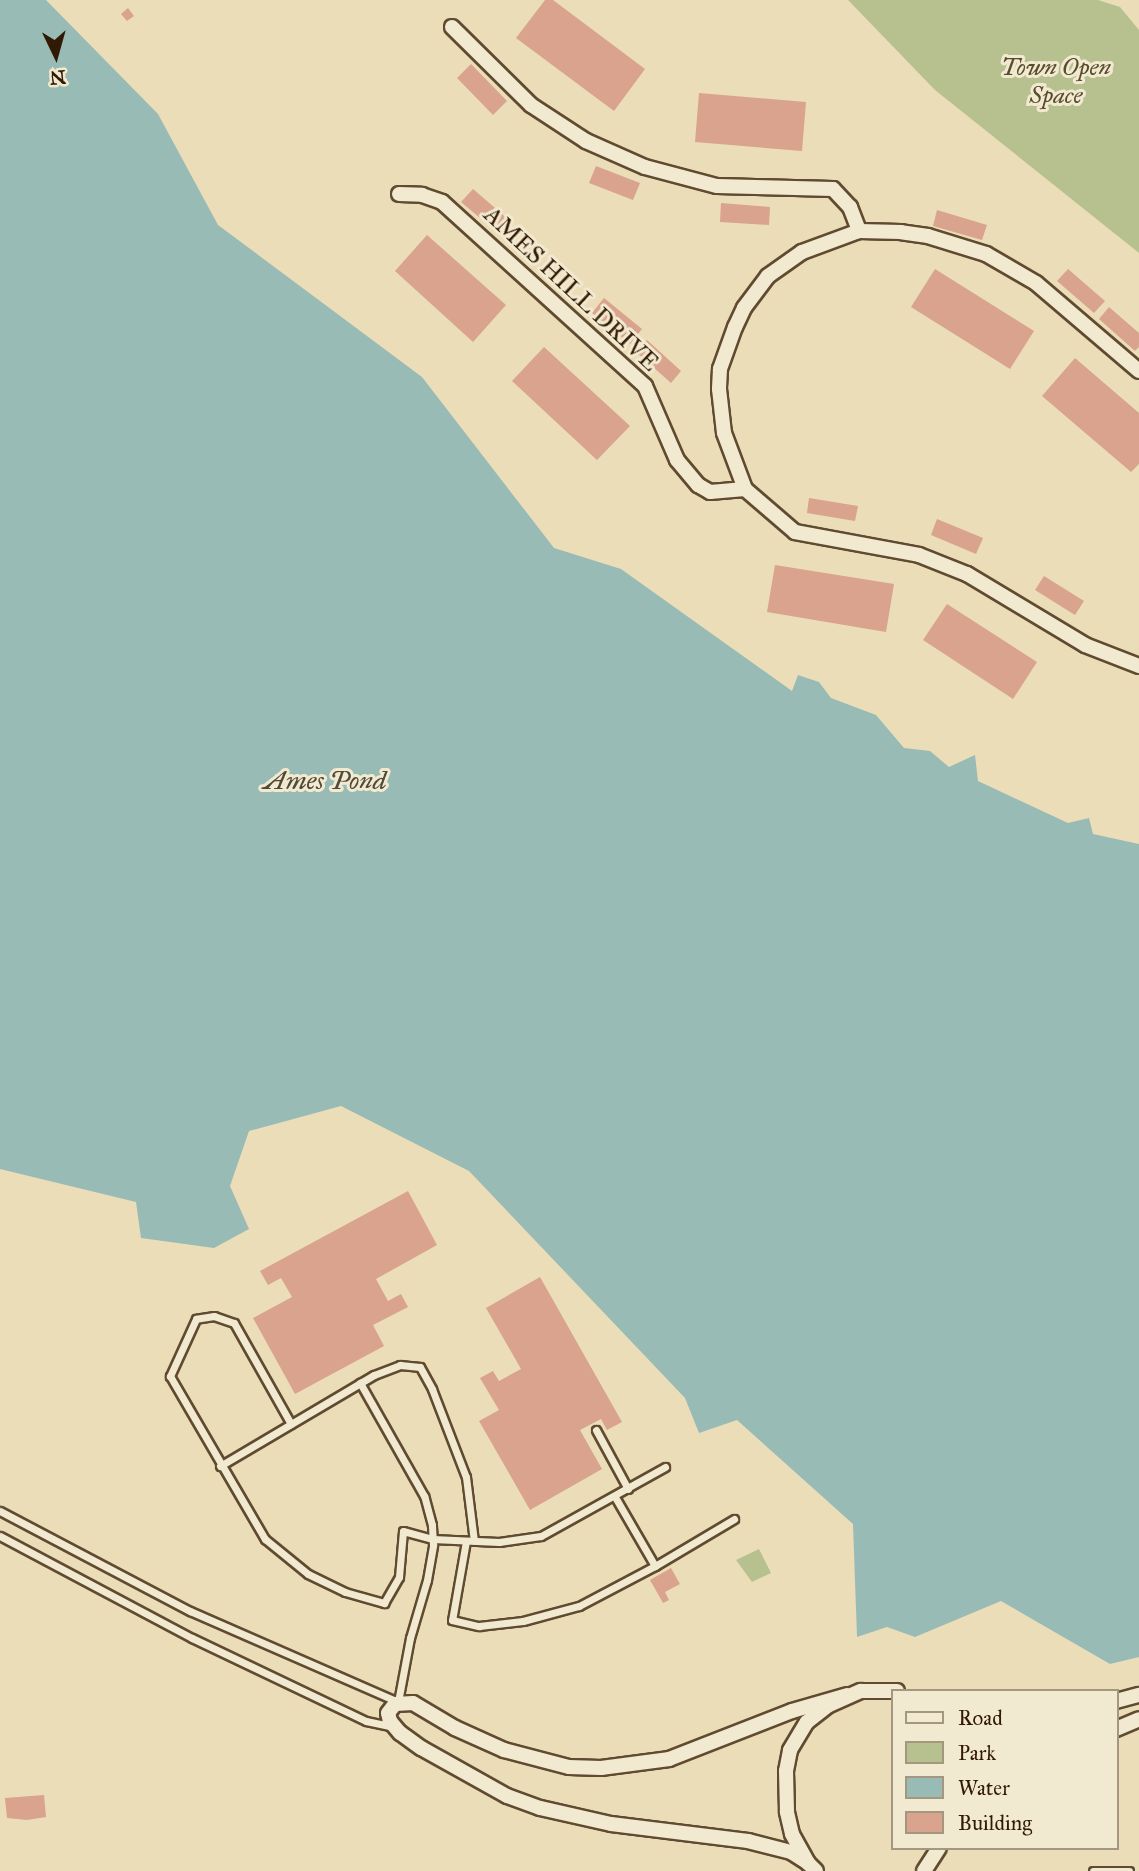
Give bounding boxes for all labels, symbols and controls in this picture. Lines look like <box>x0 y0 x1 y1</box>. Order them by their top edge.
north arrow <box>21 21 91 91</box>
park label: Town Open Space <box>1001 54 1111 110</box>
text: N <box>49 65 67 90</box>
street label: AMES HILL DRIVE <box>478 201 664 377</box>
water label: Ames Pond <box>264 765 386 797</box>
legend <box>890 1689 1118 1850</box>
text: Road <box>958 1705 1003 1731</box>
text: Park <box>958 1740 996 1766</box>
text: Water <box>958 1775 1010 1801</box>
text: Building <box>958 1810 1032 1836</box>

